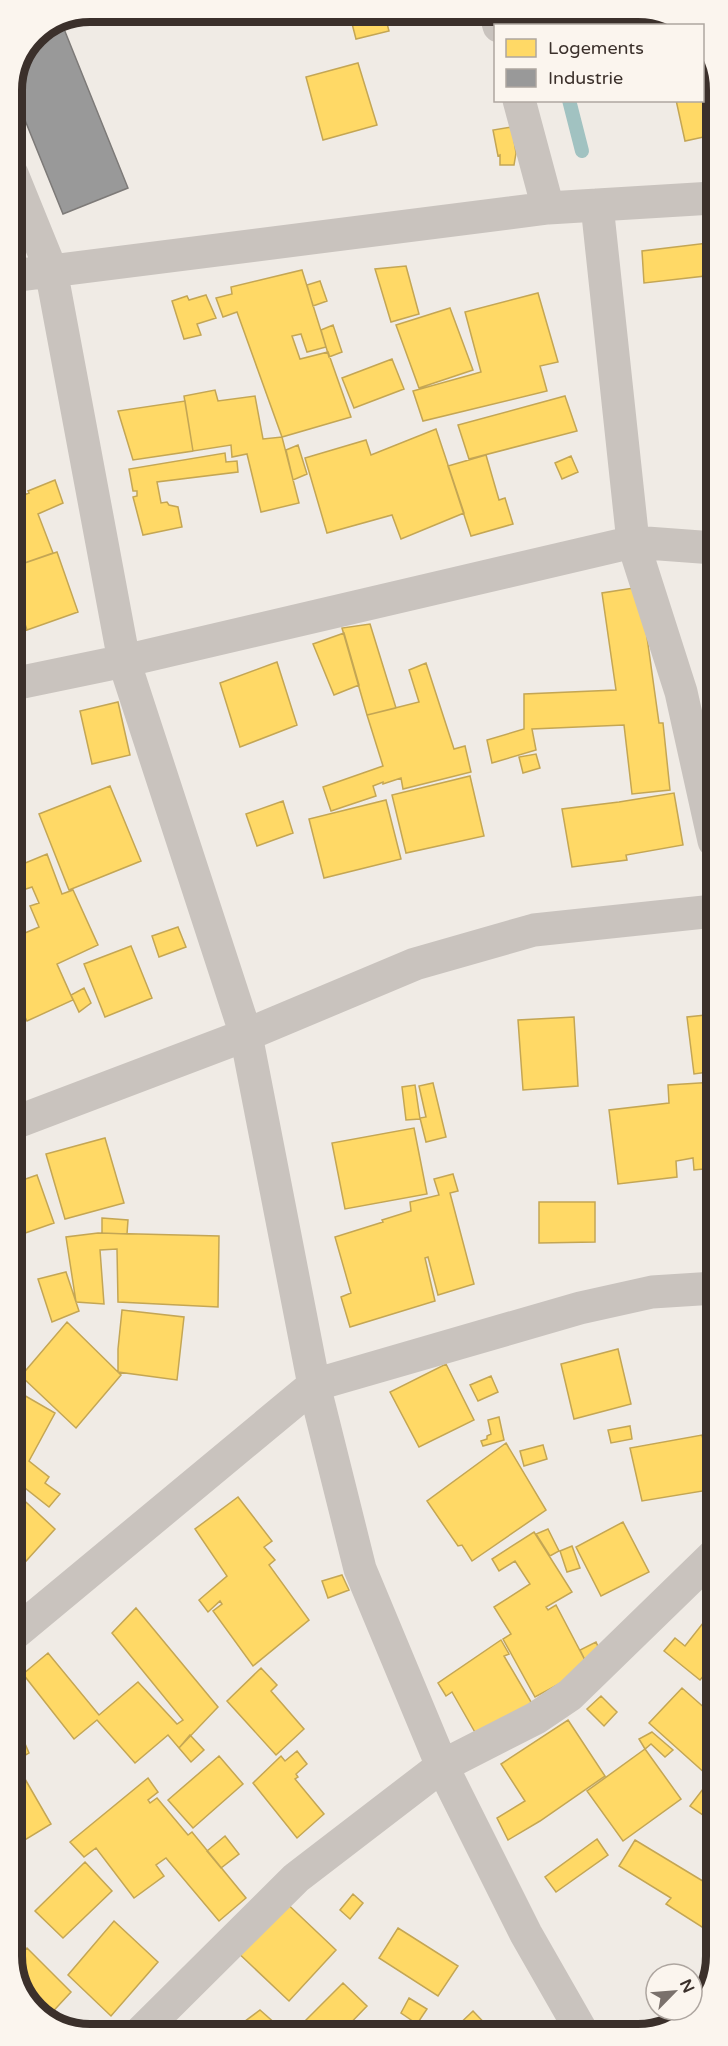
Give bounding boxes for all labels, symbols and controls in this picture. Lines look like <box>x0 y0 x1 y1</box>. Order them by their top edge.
legend <box>494 24 704 102</box>
text: Logements <box>548 37 644 59</box>
text: Industrie <box>548 67 623 89</box>
north arrow <box>644 1962 704 2022</box>
text: N <box>675 1976 698 1996</box>

